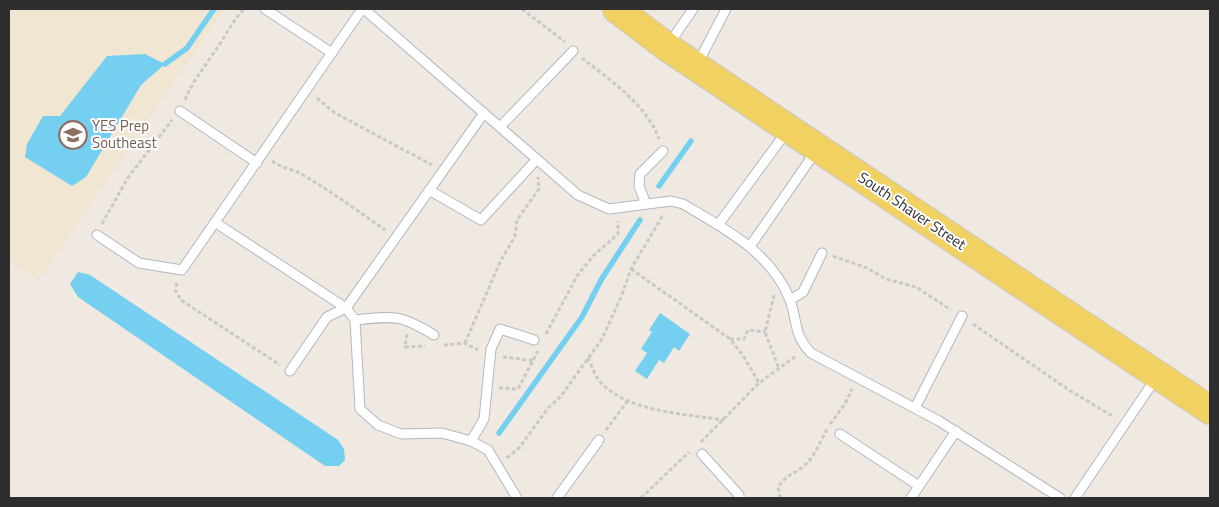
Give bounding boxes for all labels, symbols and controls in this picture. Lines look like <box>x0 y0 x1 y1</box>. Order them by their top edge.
place label: YES Prep Southeast <box>92 114 157 154</box>
school or university icon: YES Prep Southeast <box>58 120 88 150</box>
street label: South Shaver Street <box>854 166 972 256</box>

